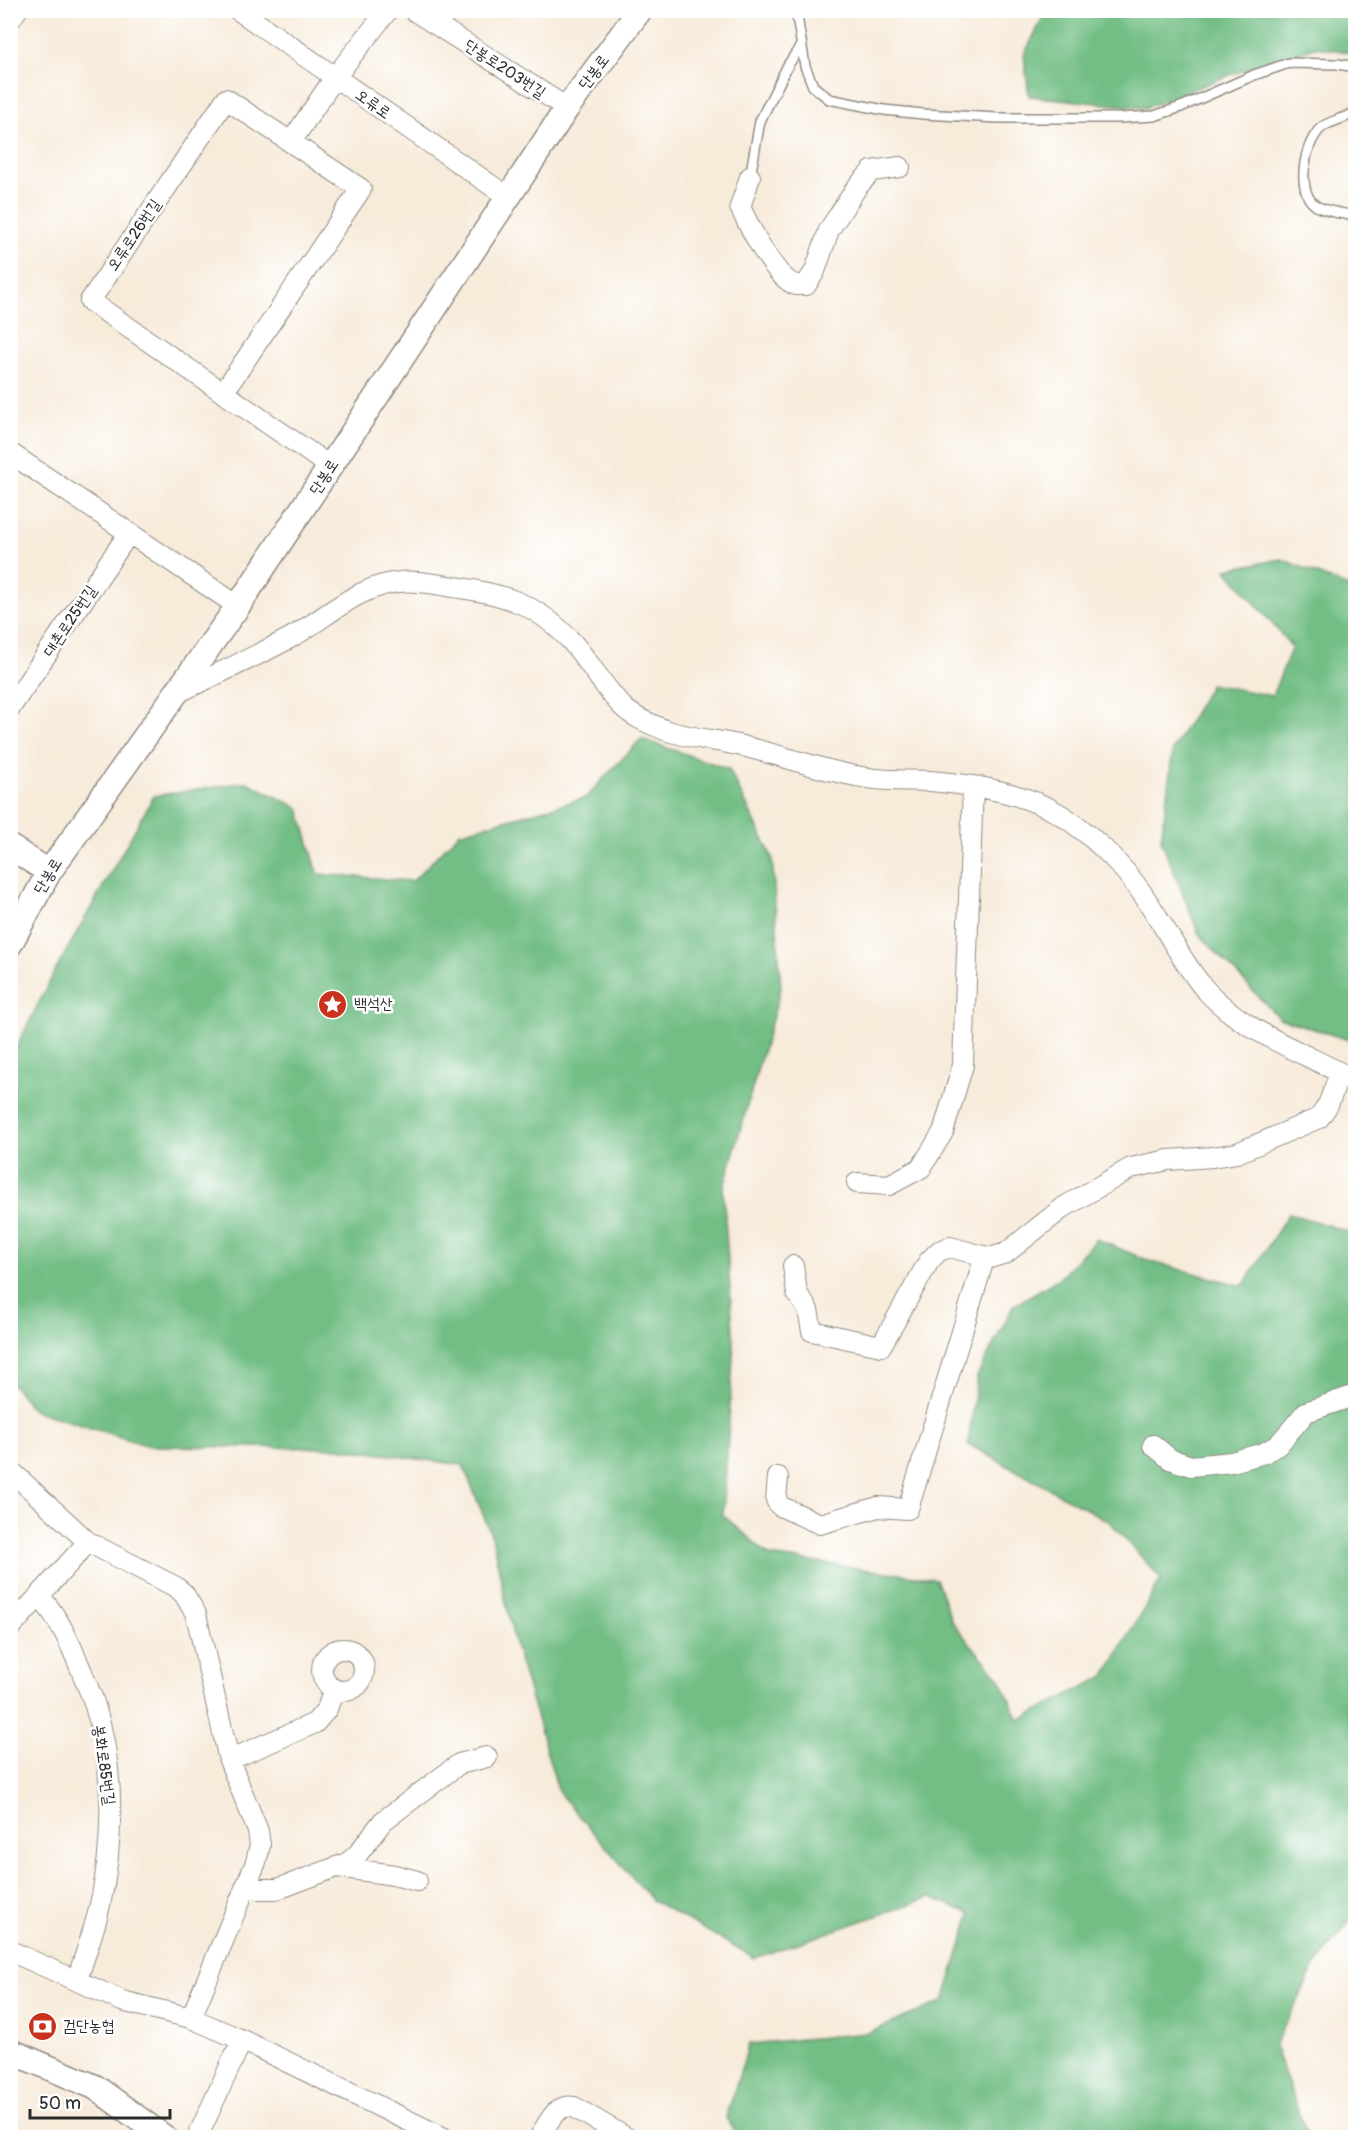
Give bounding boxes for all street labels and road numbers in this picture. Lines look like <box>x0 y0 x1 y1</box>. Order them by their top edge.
street label: 단봉로203번길 <box>460 35 550 103</box>
street label: 단봉로 <box>574 51 614 93</box>
street label: 오류로 <box>351 85 395 123</box>
street label: 오류로26번길 <box>103 195 165 275</box>
street label: 단봉로 <box>305 455 343 499</box>
street label: 대촌로25번길 <box>39 581 101 661</box>
street label: 단봉로 <box>29 854 67 898</box>
street label: 봉화로85번길 <box>88 1723 120 1807</box>

